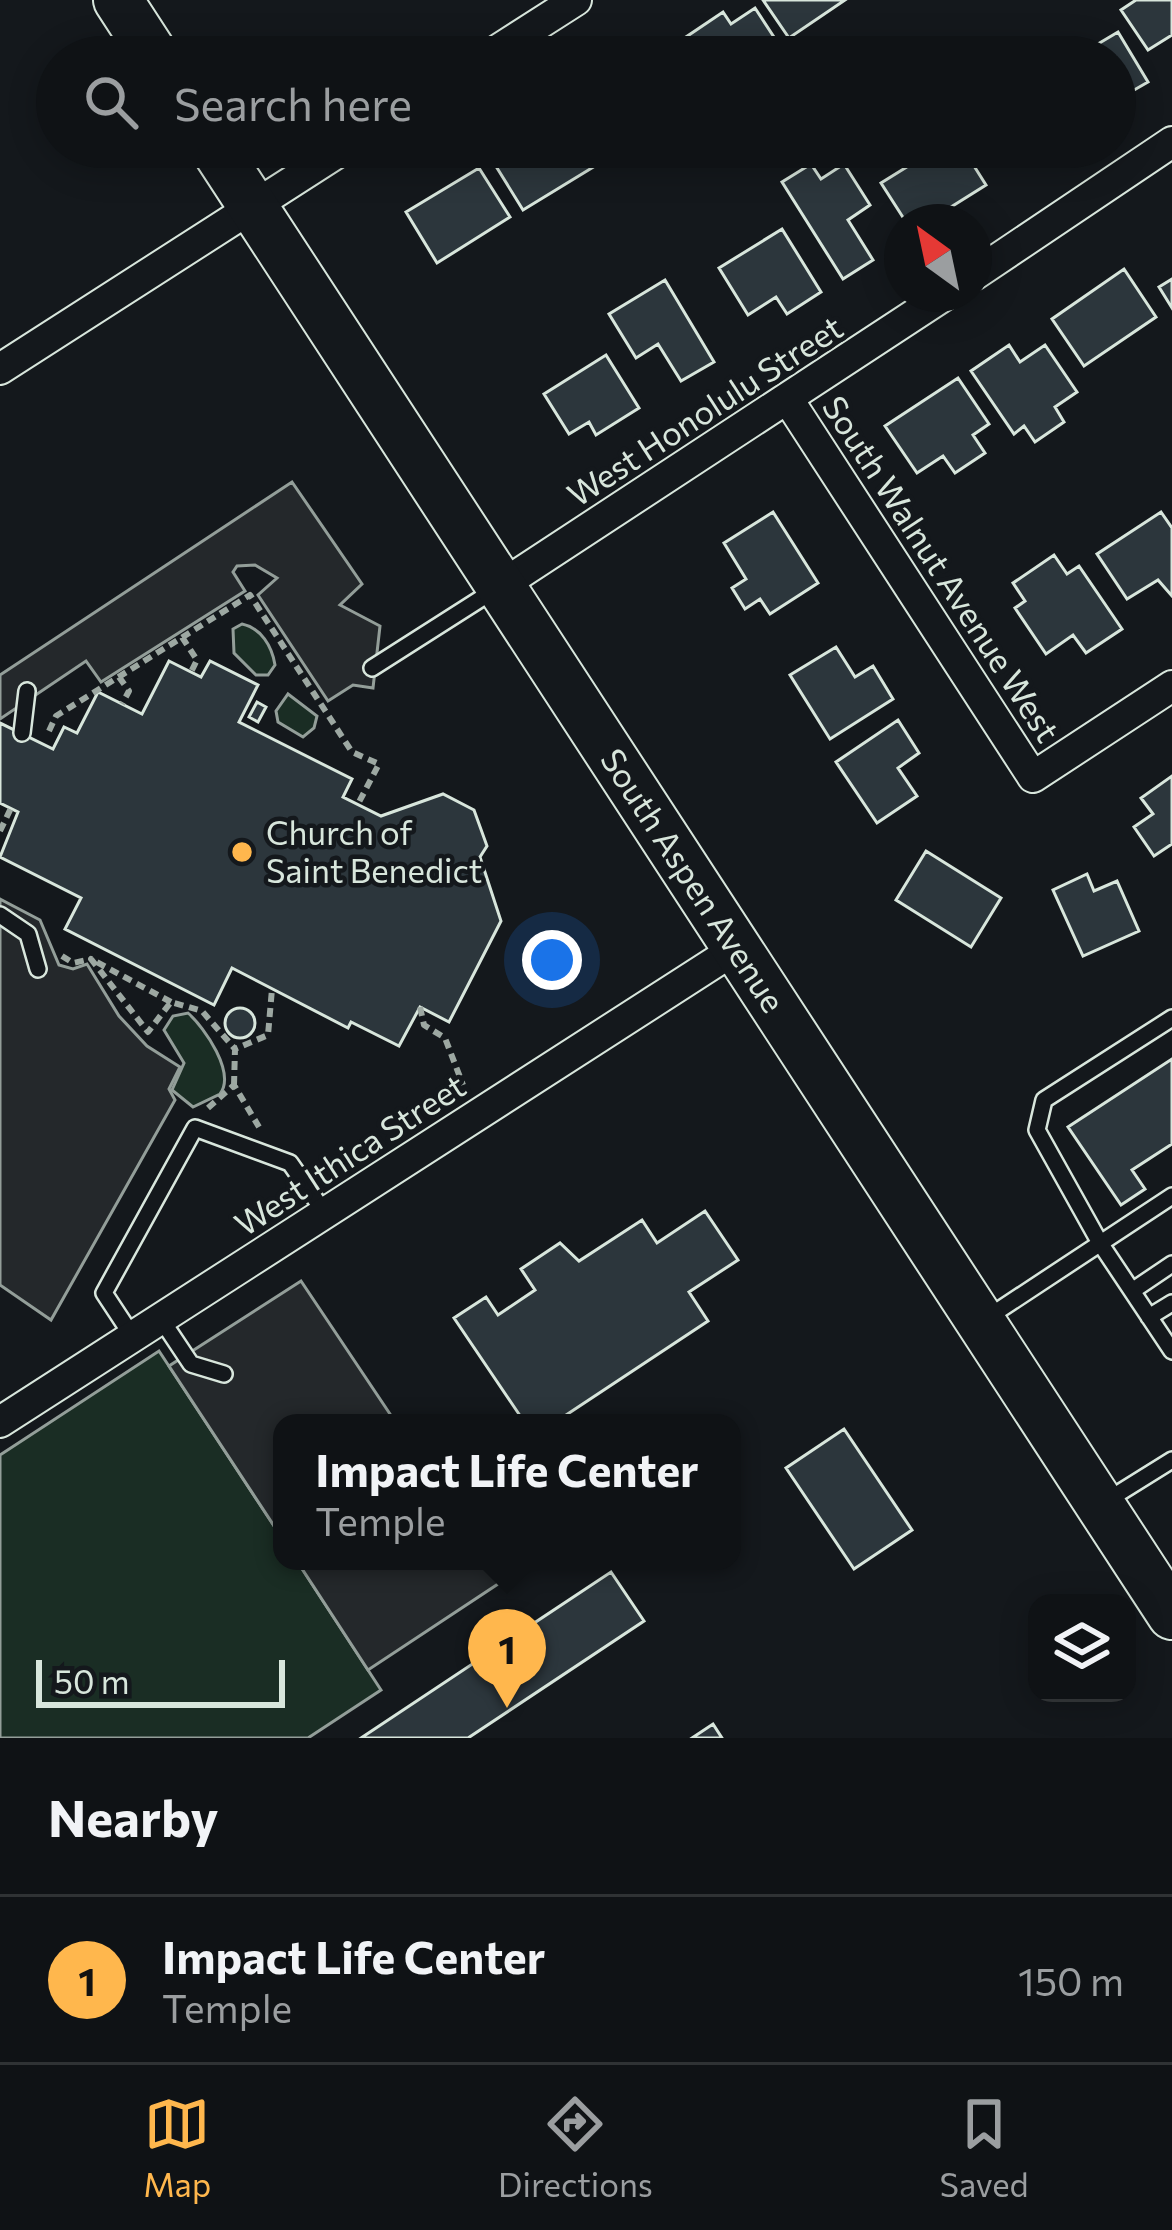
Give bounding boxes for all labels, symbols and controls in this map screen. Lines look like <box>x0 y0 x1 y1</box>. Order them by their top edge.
search box <box>36 36 1136 168</box>
icon: search <box>78 69 144 135</box>
text: Search here <box>174 75 412 130</box>
north arrow <box>884 204 992 312</box>
street label: West Honolulu Street <box>559 305 849 514</box>
street label: South Walnut Avenue West <box>815 387 1070 749</box>
street label: South Aspen Avenue <box>593 740 795 1019</box>
place label: Church of Saint Benedict <box>266 811 482 890</box>
marker: Church of Saint Benedict <box>229 839 255 865</box>
your location <box>522 930 582 990</box>
street label: West Ithica Street <box>226 1064 472 1244</box>
popup <box>273 1414 741 1570</box>
text: Impact Life Center <box>315 1441 699 1496</box>
text: Temple <box>315 1496 445 1544</box>
map controls <box>1028 1594 1136 1702</box>
button: layers <box>1028 1594 1136 1702</box>
pin: 1 <box>468 1609 546 1708</box>
scale bar <box>36 1654 285 1707</box>
text: 50 m <box>54 1660 130 1701</box>
text: Nearby <box>48 1785 218 1848</box>
text: Impact Life Center <box>162 1928 545 1983</box>
text: 1 <box>78 1956 96 2004</box>
text: 150 m <box>1018 1956 1124 2004</box>
text: Temple <box>162 1983 292 2031</box>
tab: Map <box>143 2091 211 2204</box>
tab: Directions <box>498 2091 653 2204</box>
tab: Saved <box>940 2091 1029 2204</box>

